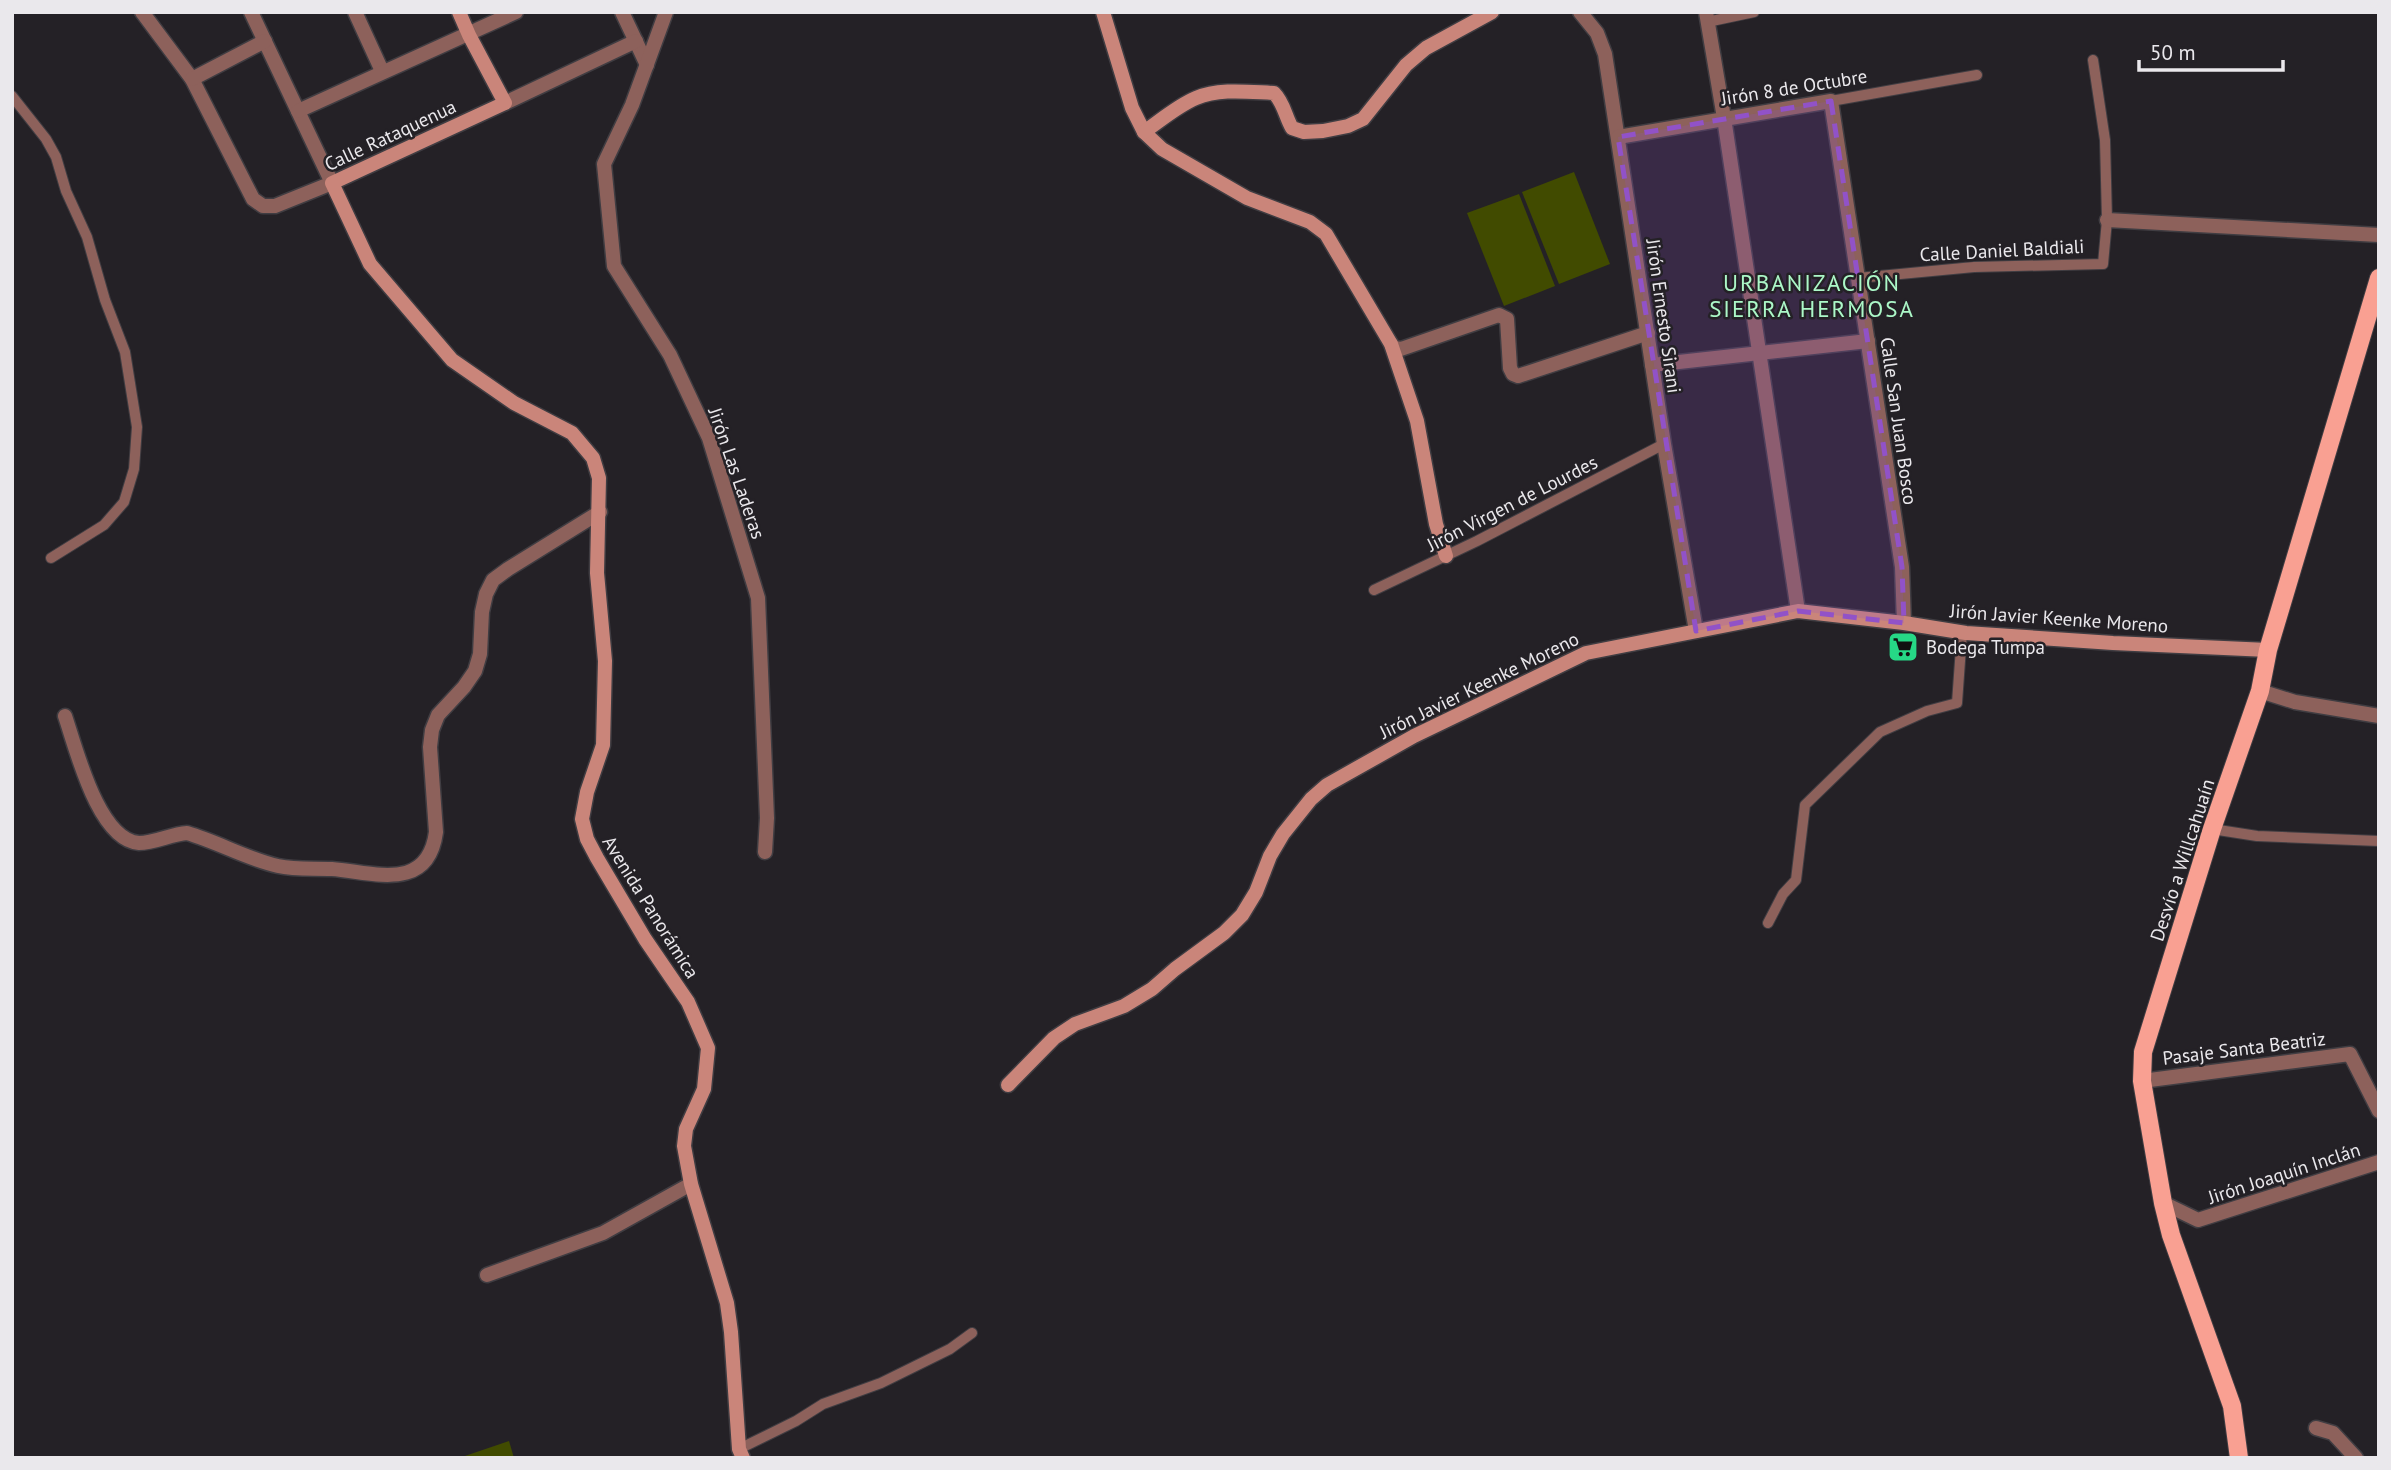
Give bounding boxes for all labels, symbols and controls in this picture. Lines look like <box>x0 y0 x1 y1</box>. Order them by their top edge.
scale bar <box>2139 28 2282 72</box>
text: 50 m <box>2150 39 2196 66</box>
street label: Jirón 8 de Octubre <box>1718 64 1869 111</box>
street label: Calle Rataquenua <box>320 94 460 176</box>
street label: Calle Daniel Baldiali <box>1919 234 2085 266</box>
street label: Jirón Ernesto Sirani <box>1641 236 1687 395</box>
district label: URBANIZACIÓN SIERRA HERMOSA <box>1709 268 1915 323</box>
street label: Calle San Juan Bosco <box>1875 336 1923 506</box>
street label: Jirón Las Laderas <box>703 403 771 542</box>
street label: Jirón Virgen de Lourdes <box>1422 450 1601 557</box>
street label: Jirón Javier Keenke Moreno <box>1948 598 2169 638</box>
street label: Jirón Javier Keenke Moreno <box>1375 626 1583 744</box>
supermarket icon: Bodega Tumpa <box>1886 630 1920 664</box>
place label: Bodega Tumpa <box>1926 635 2045 659</box>
street label: Desvío a Willcahuaín <box>2144 776 2220 944</box>
street label: Avenida Panorámica <box>597 831 705 983</box>
street label: Pasaje Santa Beatriz <box>2161 1026 2327 1070</box>
street label: Jirón Joaquín Inclán <box>2204 1137 2363 1209</box>

